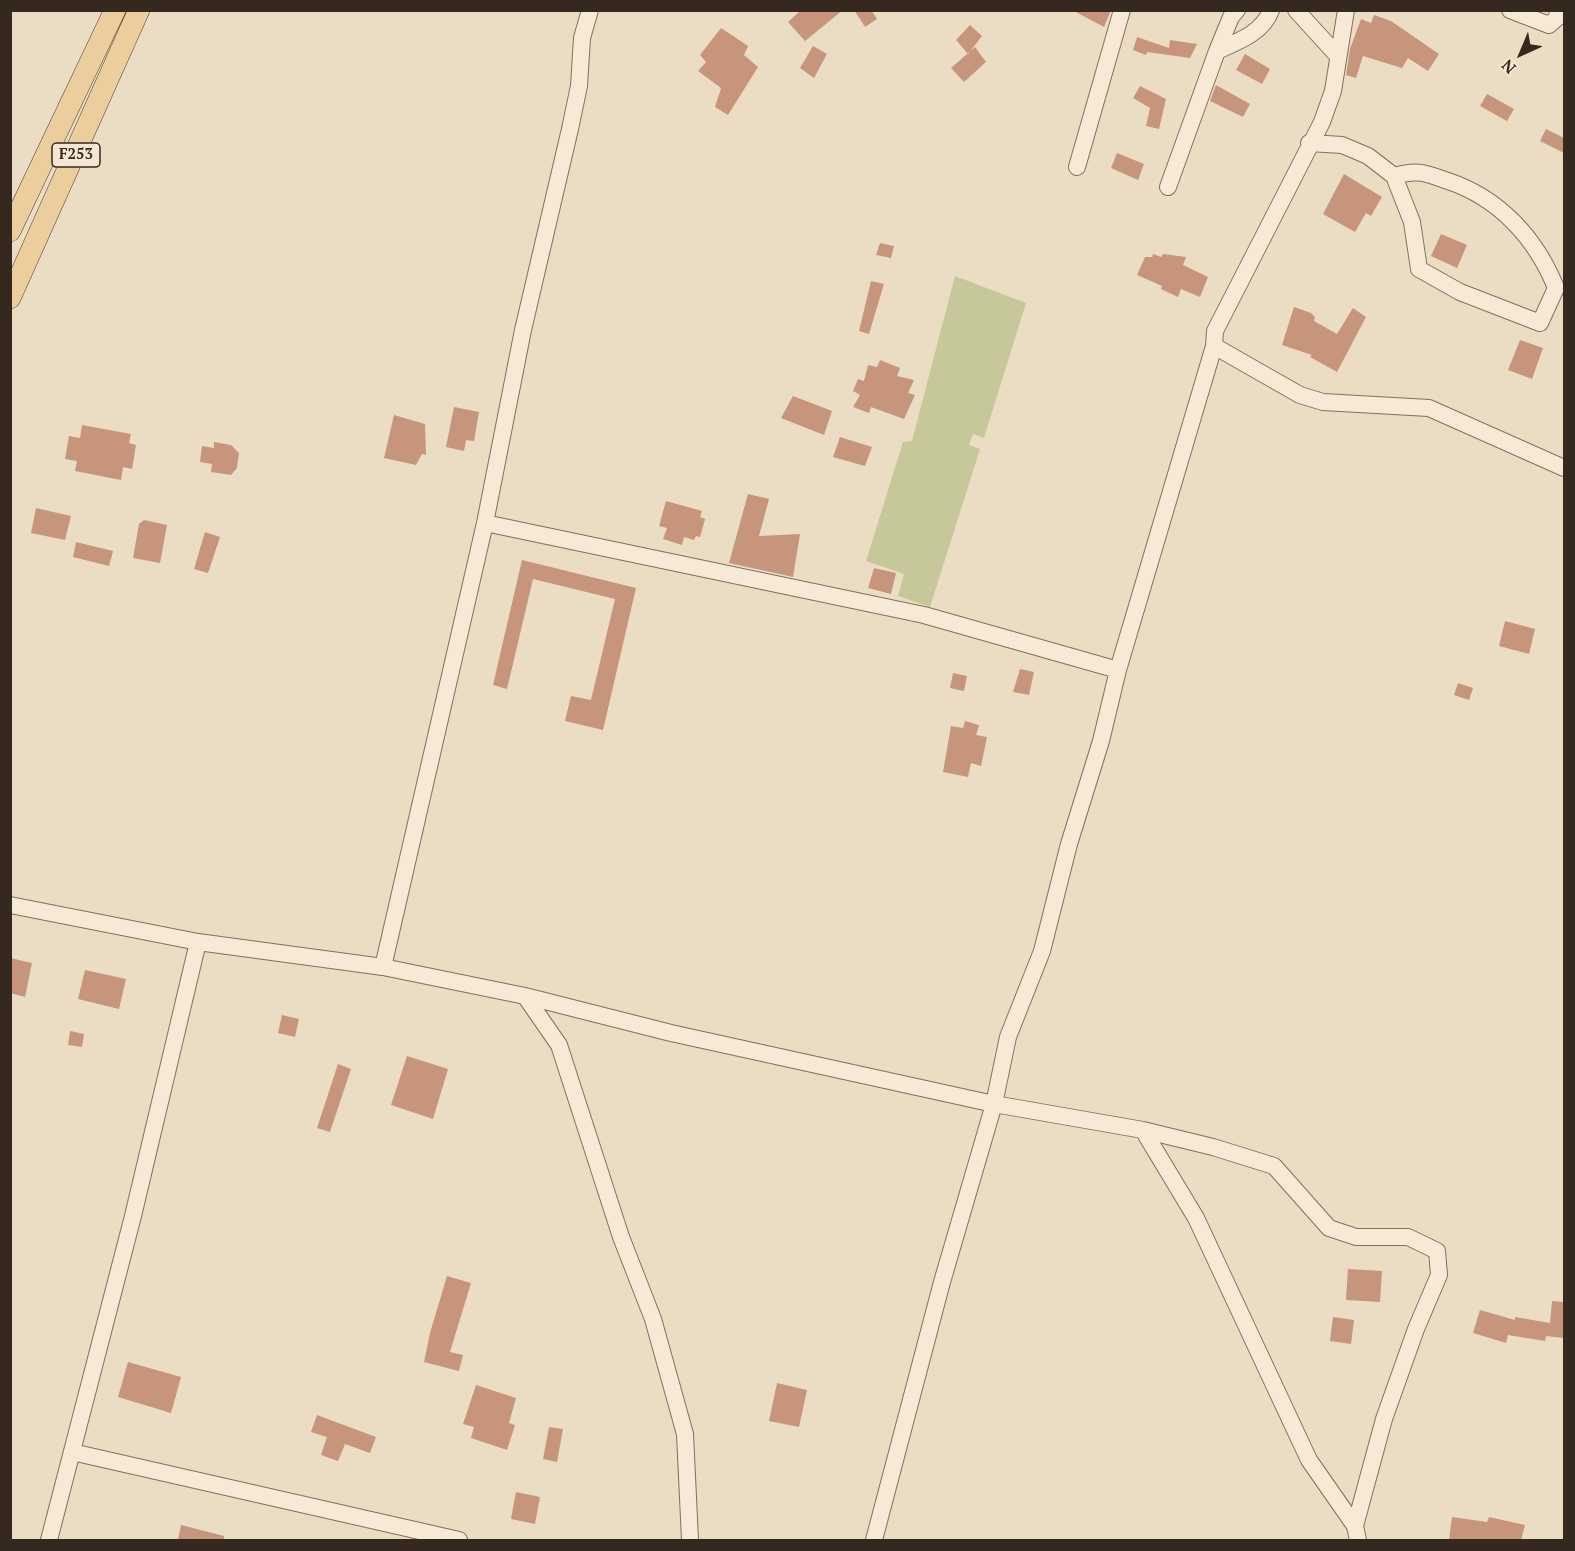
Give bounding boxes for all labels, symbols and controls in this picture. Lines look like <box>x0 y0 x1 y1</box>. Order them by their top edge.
north arrow <box>1491 24 1551 84</box>
text: N <box>1496 55 1521 79</box>
road number: F253 <box>52 143 100 167</box>

